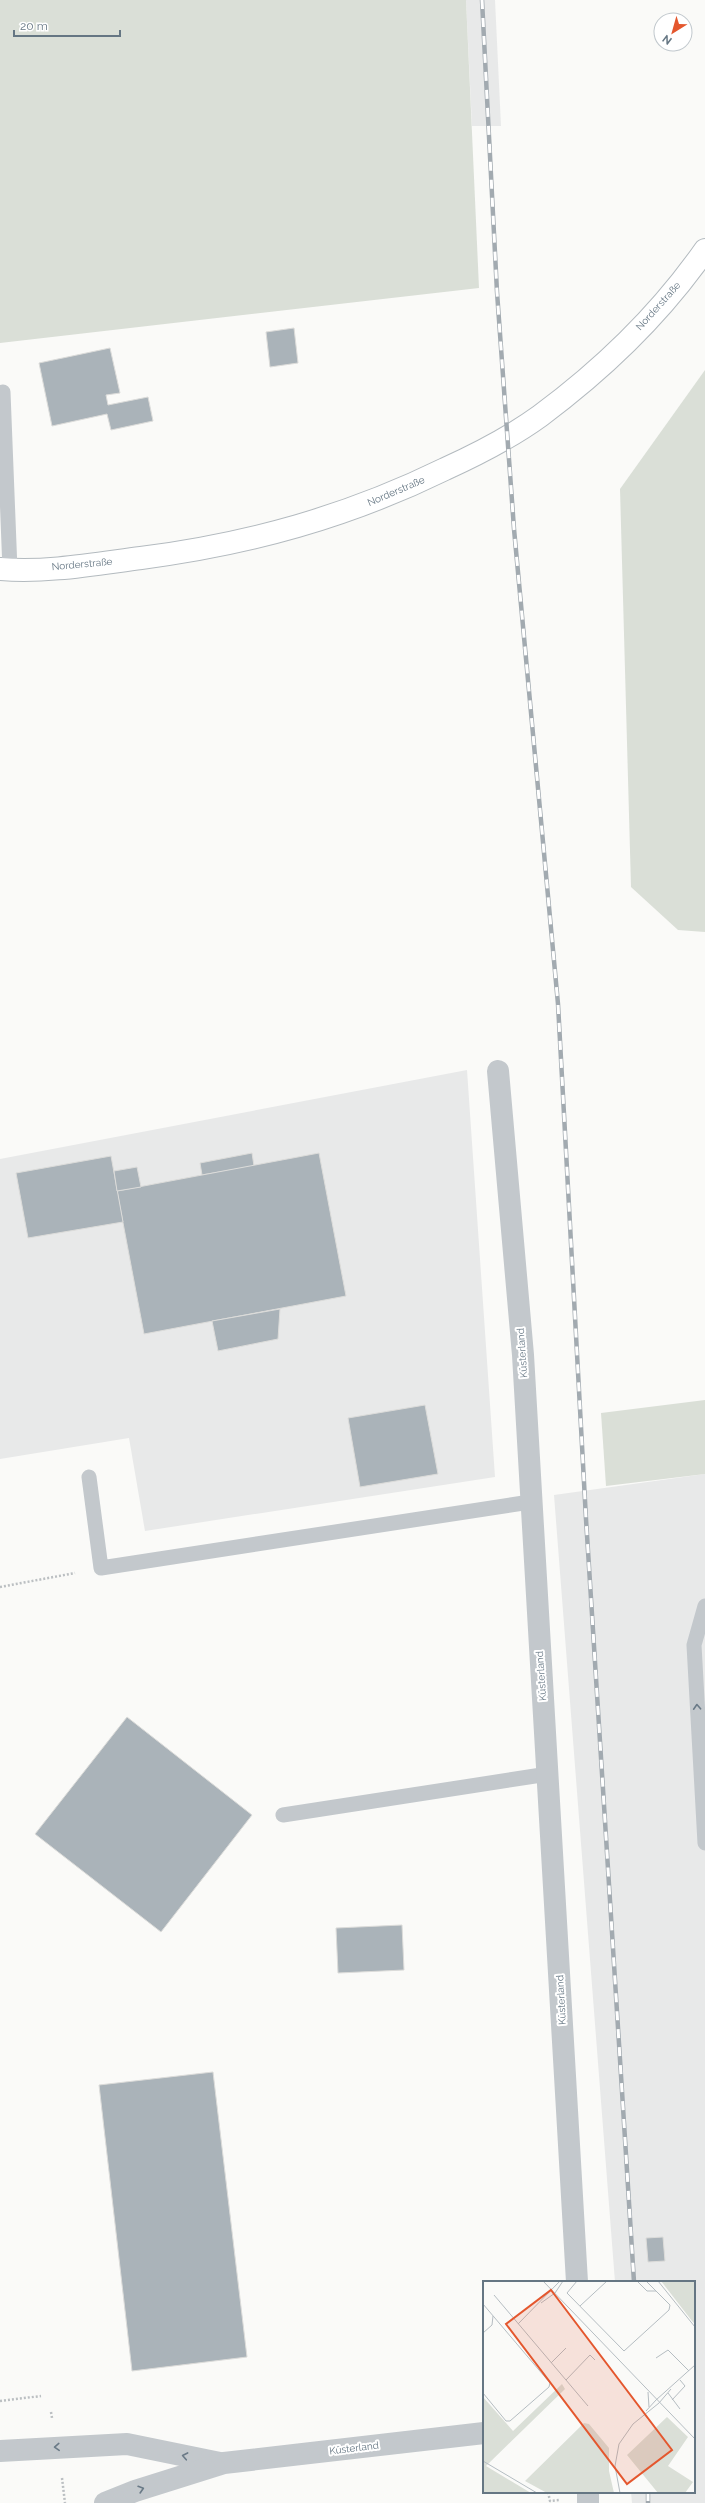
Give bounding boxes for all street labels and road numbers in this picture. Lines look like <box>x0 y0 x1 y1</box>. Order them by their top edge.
street label: Norderstraße <box>633 280 683 332</box>
street label: Norderstraße <box>366 474 426 508</box>
street label: Norderstraße <box>51 556 113 572</box>
street label: Küsterland <box>515 1328 529 1378</box>
street label: Küsterland <box>534 1651 548 1701</box>
street label: Küsterland <box>554 1975 568 2025</box>
street label: Küsterland <box>329 2440 379 2456</box>

